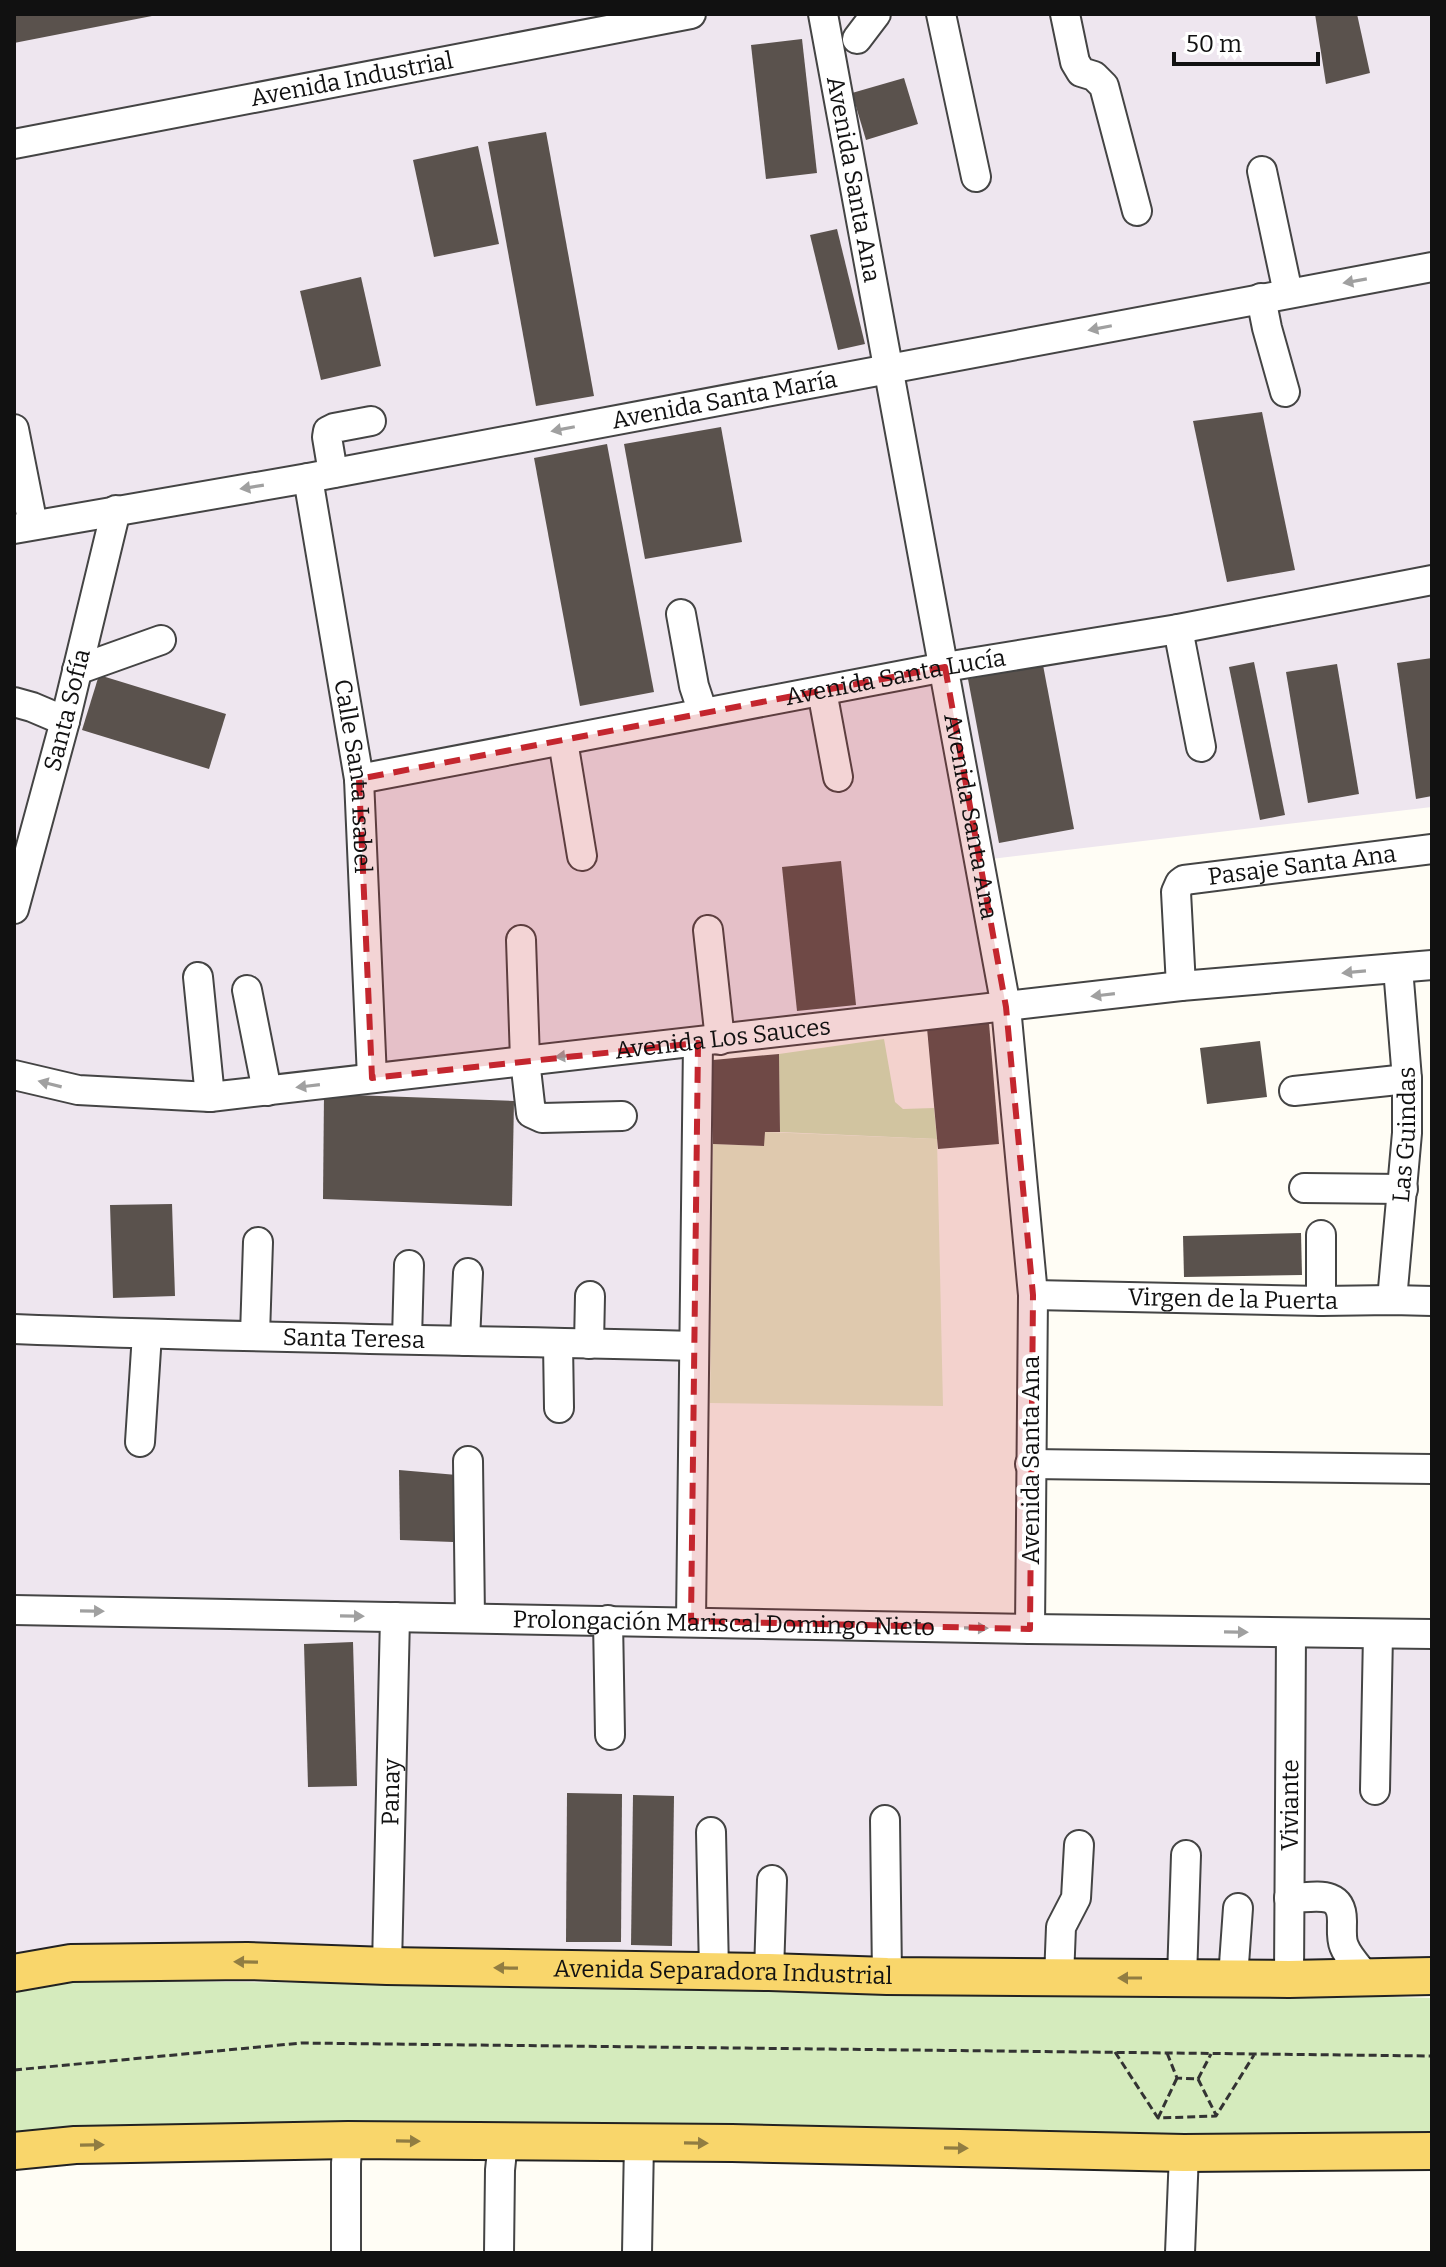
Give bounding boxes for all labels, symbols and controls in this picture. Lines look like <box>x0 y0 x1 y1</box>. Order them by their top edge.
scale bar <box>1174 16 1318 66</box>
text: 50 m <box>1186 30 1242 58</box>
street label: Avenida Industrial <box>248 46 456 112</box>
street label: Avenida Santa Ana <box>821 74 886 284</box>
one-way arrow <box>1343 275 1368 287</box>
one-way arrow <box>1087 323 1112 335</box>
street label: Avenida Santa María <box>609 365 839 435</box>
one-way arrow <box>550 423 575 436</box>
one-way arrow <box>240 481 265 494</box>
street label: Avenida Santa Lucía <box>783 643 1008 711</box>
street label: Santa Sofía <box>38 646 96 774</box>
street label: Calle Santa Isabel <box>328 677 377 874</box>
street label: Avenida Santa Ana <box>938 711 1004 922</box>
street label: Pasaje Santa Ana <box>1206 840 1398 891</box>
one-way arrow <box>1341 966 1366 979</box>
one-way arrow <box>1090 989 1115 1002</box>
street label: Avenida Los Sauces <box>613 1012 832 1065</box>
one-way arrow <box>554 1050 579 1063</box>
street label: Las Guindas <box>1387 1066 1421 1203</box>
one-way arrow <box>38 1077 63 1089</box>
one-way arrow <box>296 1079 321 1092</box>
street label: Virgen de la Puerta <box>1128 1283 1338 1315</box>
street label: Santa Teresa <box>282 1323 425 1354</box>
street label: Avenida Santa Ana <box>1017 1356 1045 1564</box>
one-way arrow <box>80 1605 105 1617</box>
street label: Prolongación Mariscal Domingo Nieto <box>512 1605 935 1641</box>
one-way arrow <box>340 1610 365 1623</box>
one-way arrow <box>964 1621 989 1634</box>
one-way arrow <box>1224 1626 1249 1638</box>
street label: Panay <box>376 1758 406 1826</box>
street label: Viviante <box>1276 1759 1304 1851</box>
one-way arrow <box>233 1955 258 1968</box>
street label: Avenida Separadora Industrial <box>553 1955 893 1990</box>
one-way arrow <box>493 1962 518 1974</box>
one-way arrow <box>1117 1972 1142 1984</box>
one-way arrow <box>396 2135 421 2147</box>
one-way arrow <box>684 2137 709 2149</box>
one-way arrow <box>80 2139 105 2151</box>
one-way arrow <box>944 2142 969 2154</box>

